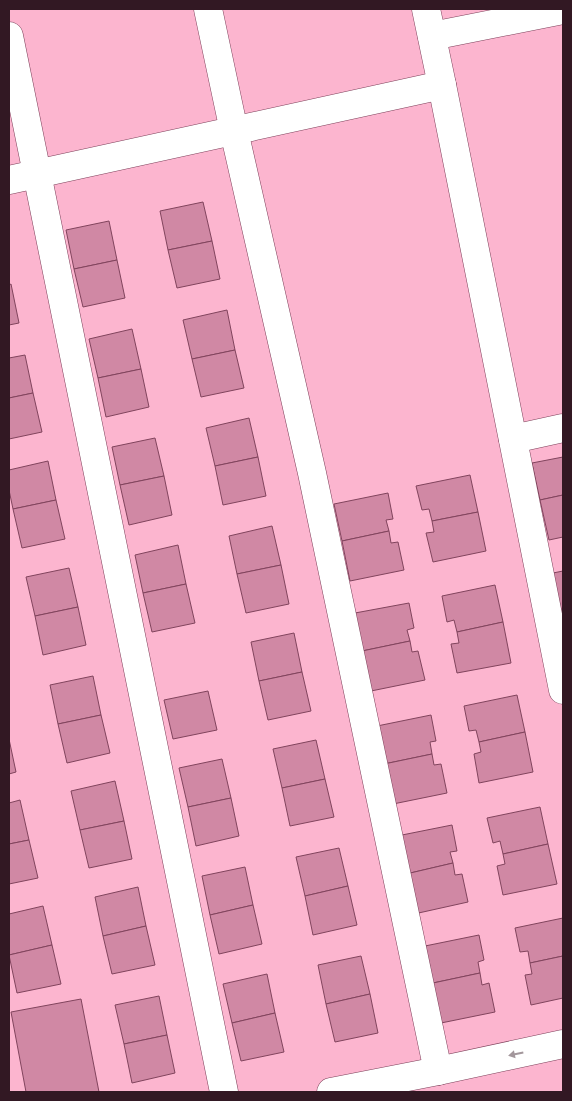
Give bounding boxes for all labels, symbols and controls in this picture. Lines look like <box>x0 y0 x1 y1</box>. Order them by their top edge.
one-way arrow <box>507 1051 523 1059</box>

